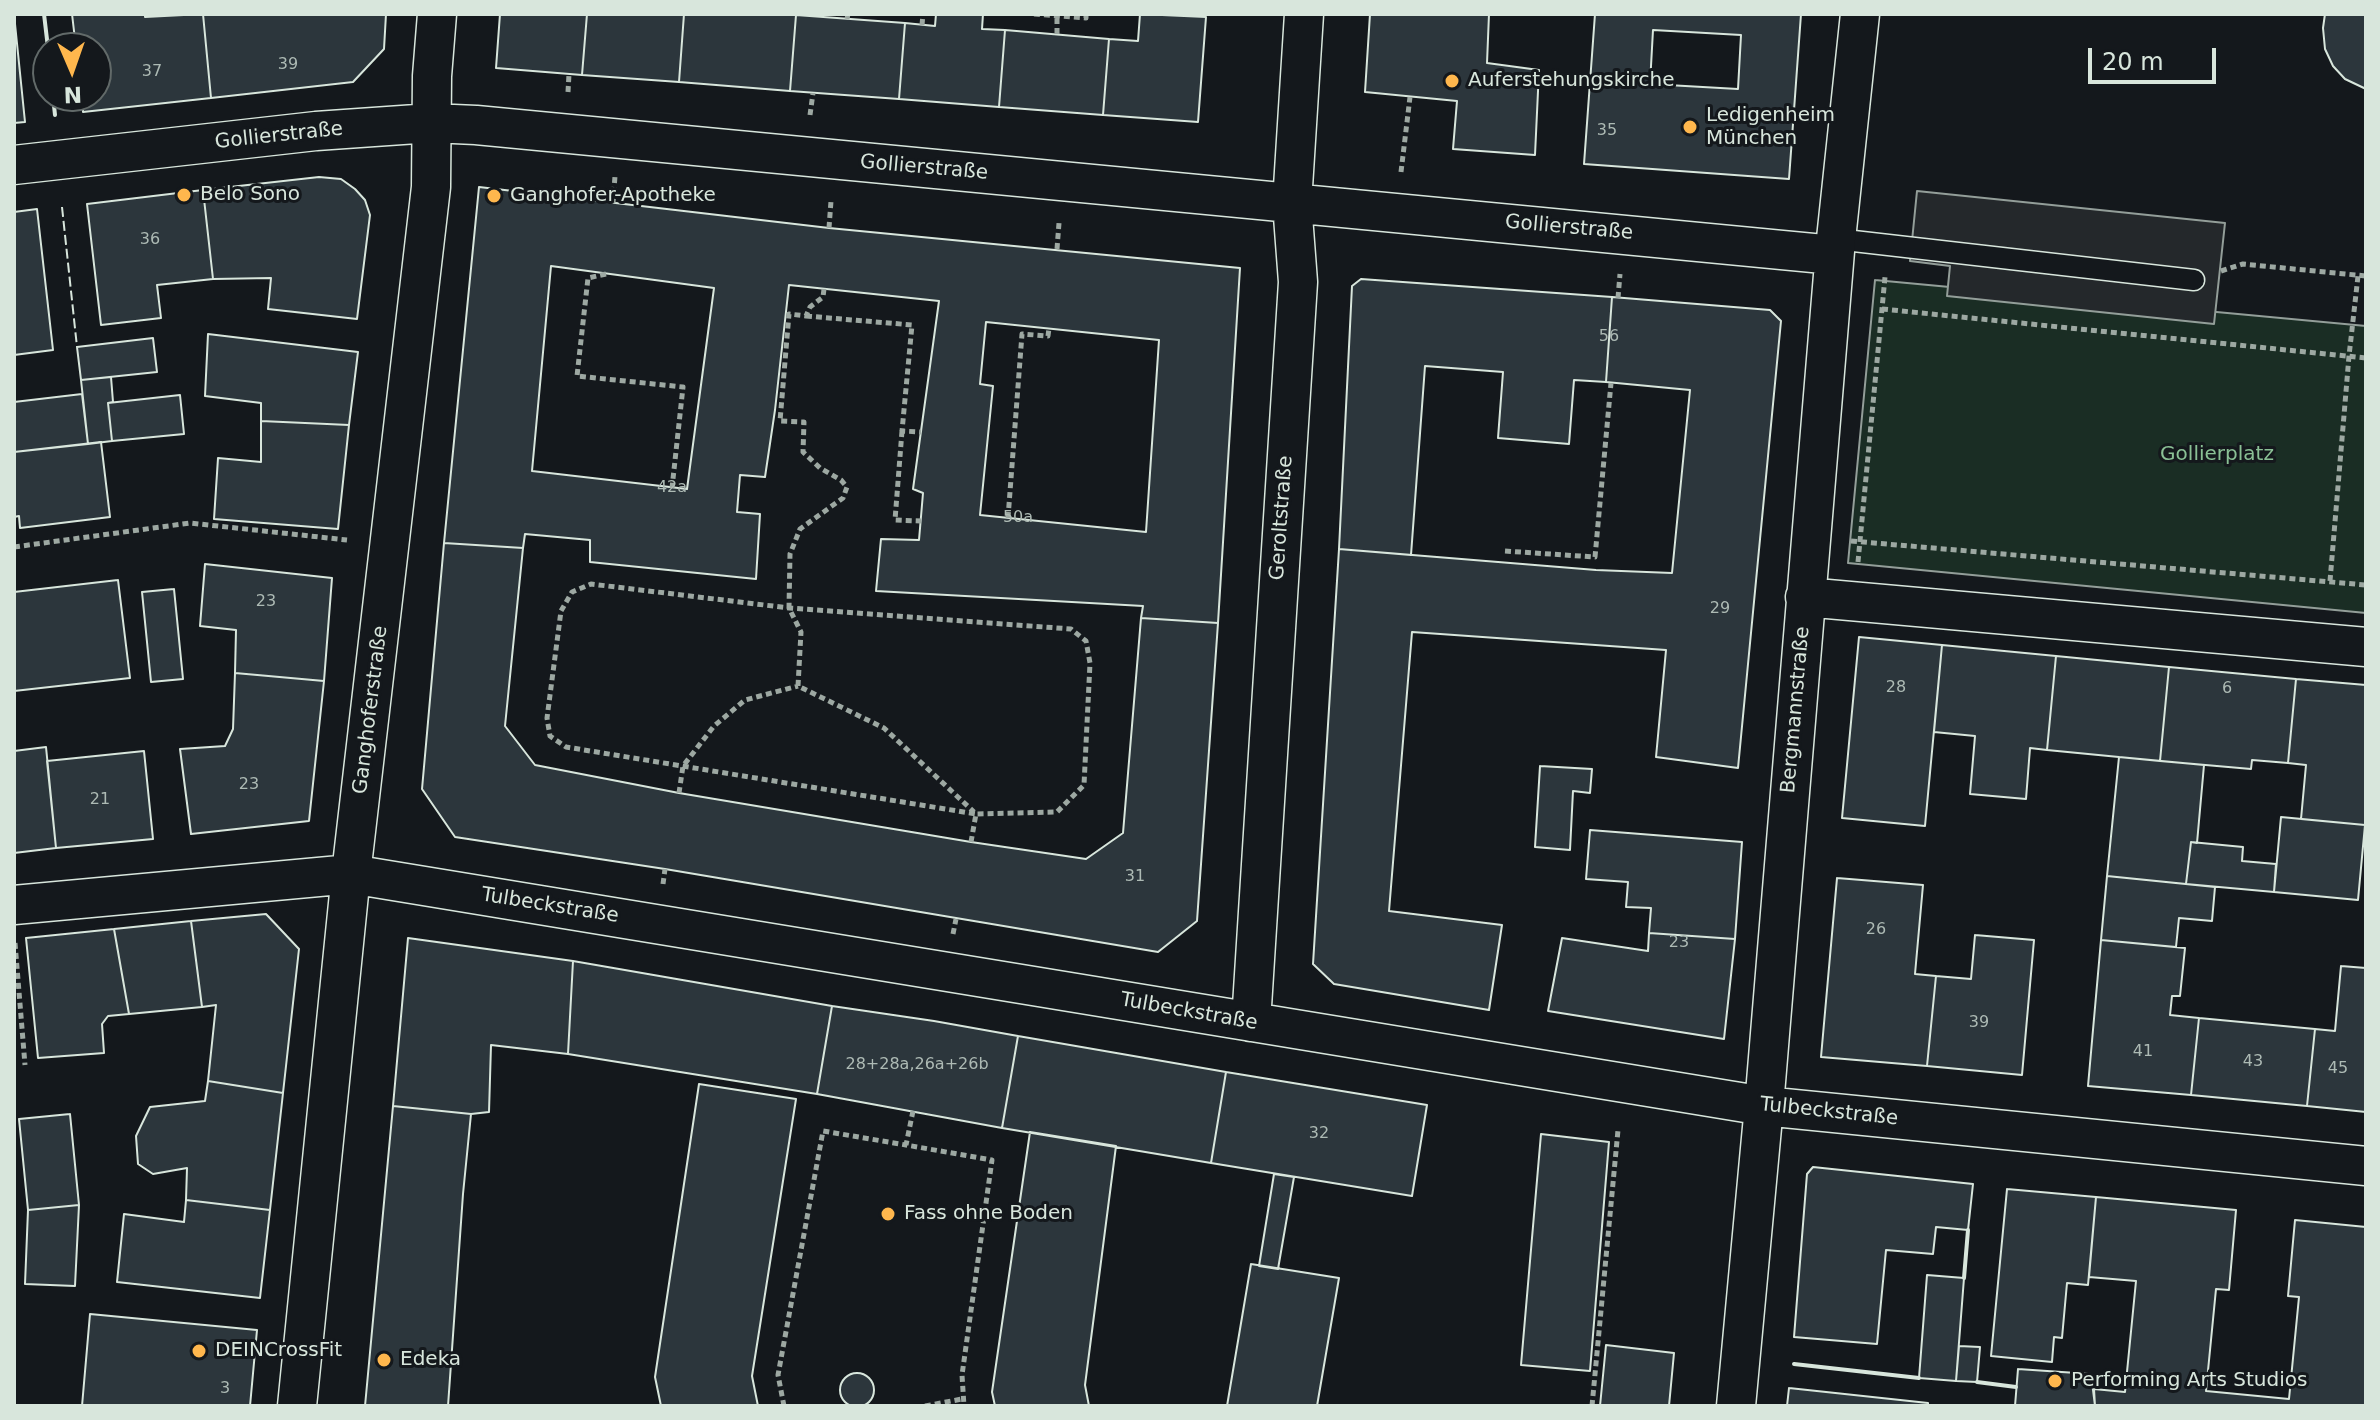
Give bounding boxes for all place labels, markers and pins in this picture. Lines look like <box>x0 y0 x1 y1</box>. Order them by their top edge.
place label: Auferstehungskirche <box>1468 69 1675 93</box>
marker: Auferstehungskirche <box>1443 72 1461 90</box>
place label: Ledigenheim München <box>1706 104 1835 151</box>
marker: Ledigenheim München <box>1681 118 1699 136</box>
place label: Belo Sono <box>200 183 300 207</box>
place label: Ganghofer-Apotheke <box>510 184 716 208</box>
marker: Belo Sono <box>175 186 193 204</box>
marker: Ganghofer-Apotheke <box>485 187 503 205</box>
place label: Fass ohne Boden <box>904 1202 1073 1226</box>
marker: Fass ohne Boden <box>879 1205 897 1223</box>
place label: DEINCrossFit <box>215 1339 342 1363</box>
marker: DEINCrossFit <box>190 1342 208 1360</box>
place label: Edeka <box>400 1348 461 1372</box>
marker: Edeka <box>375 1351 393 1369</box>
place label: Performing Arts Studios <box>2071 1369 2307 1393</box>
marker: Performing Arts Studios <box>2046 1372 2064 1390</box>

